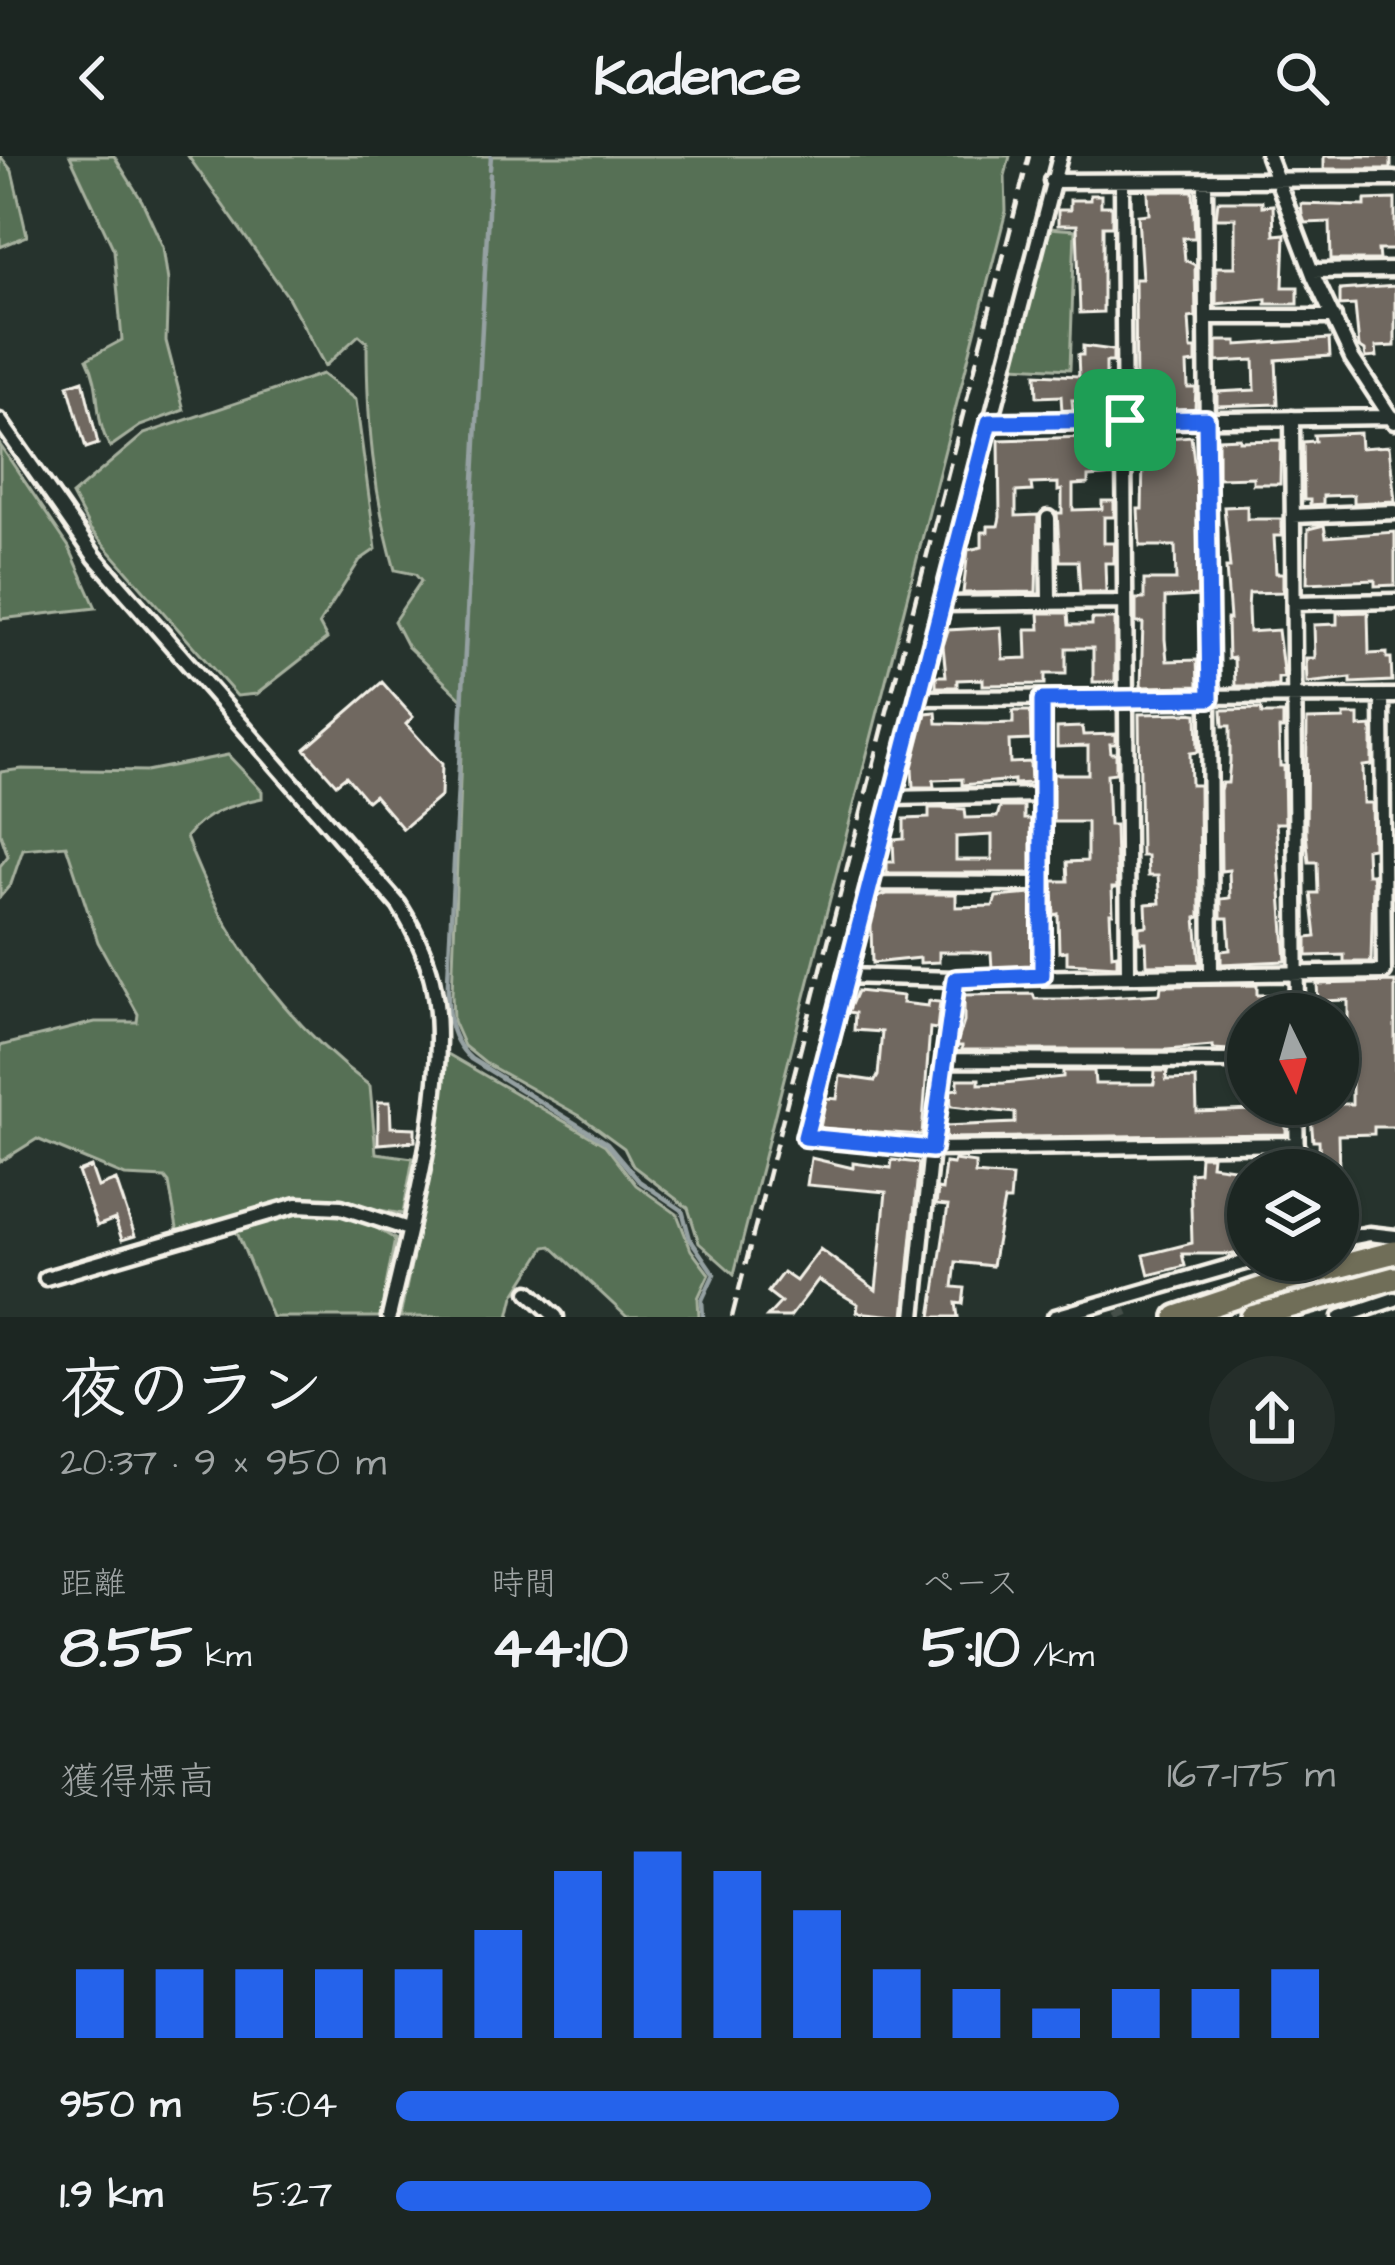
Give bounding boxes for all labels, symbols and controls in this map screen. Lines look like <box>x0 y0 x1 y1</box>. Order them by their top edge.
text: Kadence <box>594 41 801 116</box>
icon: back <box>60 45 126 111</box>
icon: search <box>1269 45 1335 111</box>
pin <box>1074 369 1176 471</box>
icon: arrive <box>1092 387 1158 453</box>
north arrow <box>1227 993 1359 1125</box>
map controls <box>1227 993 1359 1281</box>
button: layers <box>1227 1149 1359 1281</box>
text: 夜のラン <box>60 1346 324 1438</box>
button: share <box>1209 1356 1335 1482</box>
text: 20:37 · 9 × 950 m <box>60 1437 386 1491</box>
text: 距離 <box>60 1561 126 1607</box>
text: 時間 <box>491 1561 557 1607</box>
text: ペース <box>922 1561 1019 1607</box>
text: 8.55 <box>60 1607 192 1690</box>
text: 44:10 <box>491 1607 628 1690</box>
text: 5:10 <box>922 1607 1020 1690</box>
text: km <box>192 1633 251 1679</box>
text: /km <box>1020 1633 1094 1679</box>
text: 167–175 m <box>1167 1749 1335 1803</box>
text: 獲得標高 <box>60 1756 216 1810</box>
text: 950 m <box>60 2079 180 2133</box>
text: 5:04 <box>252 2079 337 2133</box>
text: 1.9 km <box>60 2169 163 2223</box>
text: 5:27 <box>252 2169 332 2223</box>

